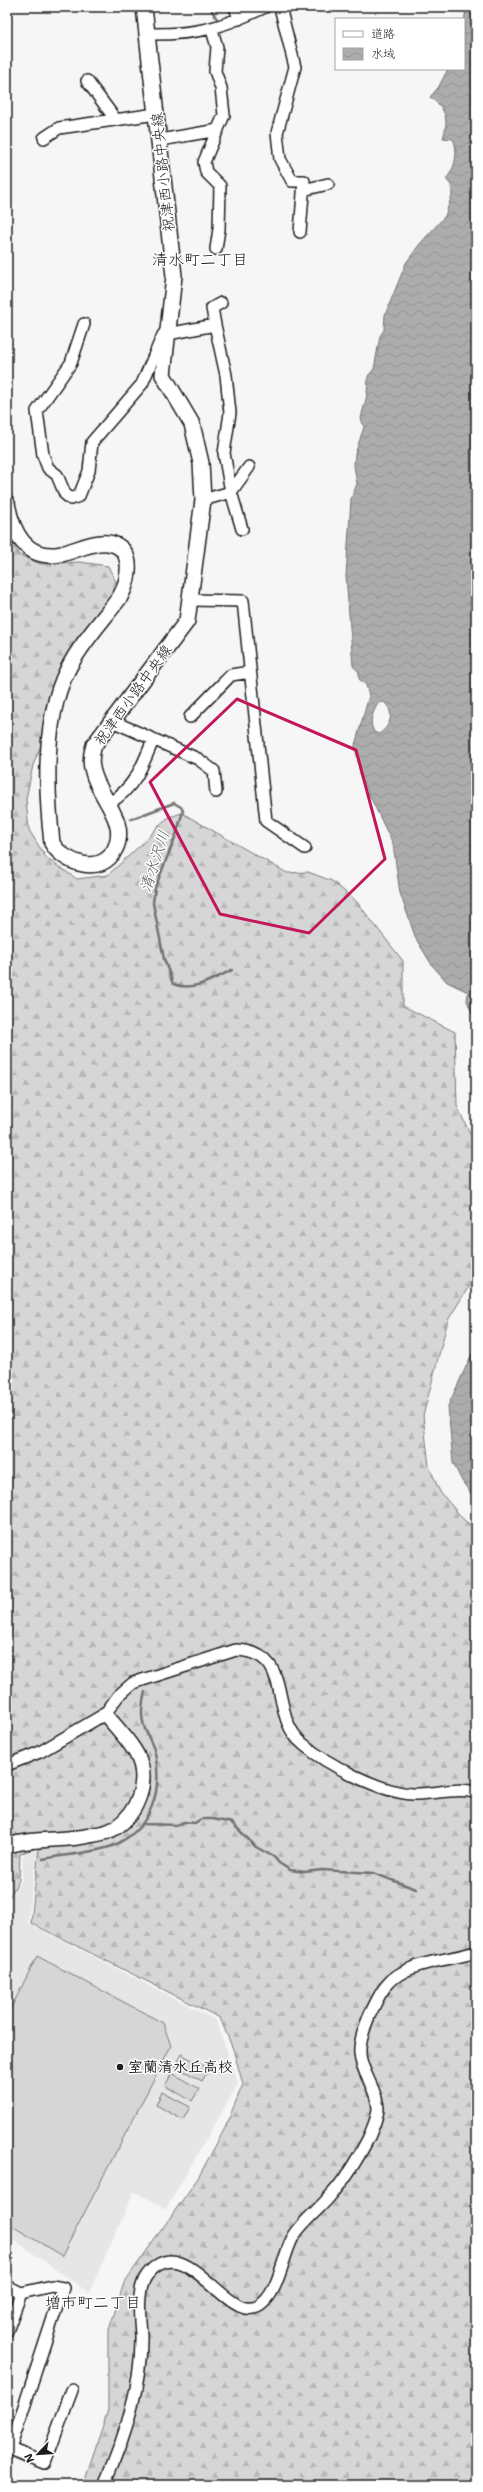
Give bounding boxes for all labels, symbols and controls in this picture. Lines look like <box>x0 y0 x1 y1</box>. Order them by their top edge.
legend <box>335 18 465 70</box>
text: 道路 <box>371 26 395 42</box>
text: 水域 <box>371 46 395 62</box>
street label: 祝津西小路中央線 <box>147 111 179 233</box>
district label: 清水町二丁目 <box>152 249 248 270</box>
street label: 祝津西小路中央線 <box>90 641 176 749</box>
water label: 清水沢川 <box>135 827 174 895</box>
place label: 室蘭清水丘高校 <box>128 2057 233 2077</box>
marker: 室蘭清水丘高校 <box>115 2062 125 2072</box>
district label: 増市町二丁目 <box>45 2292 141 2313</box>
north arrow <box>18 2434 58 2474</box>
text: N <box>21 2451 38 2465</box>

